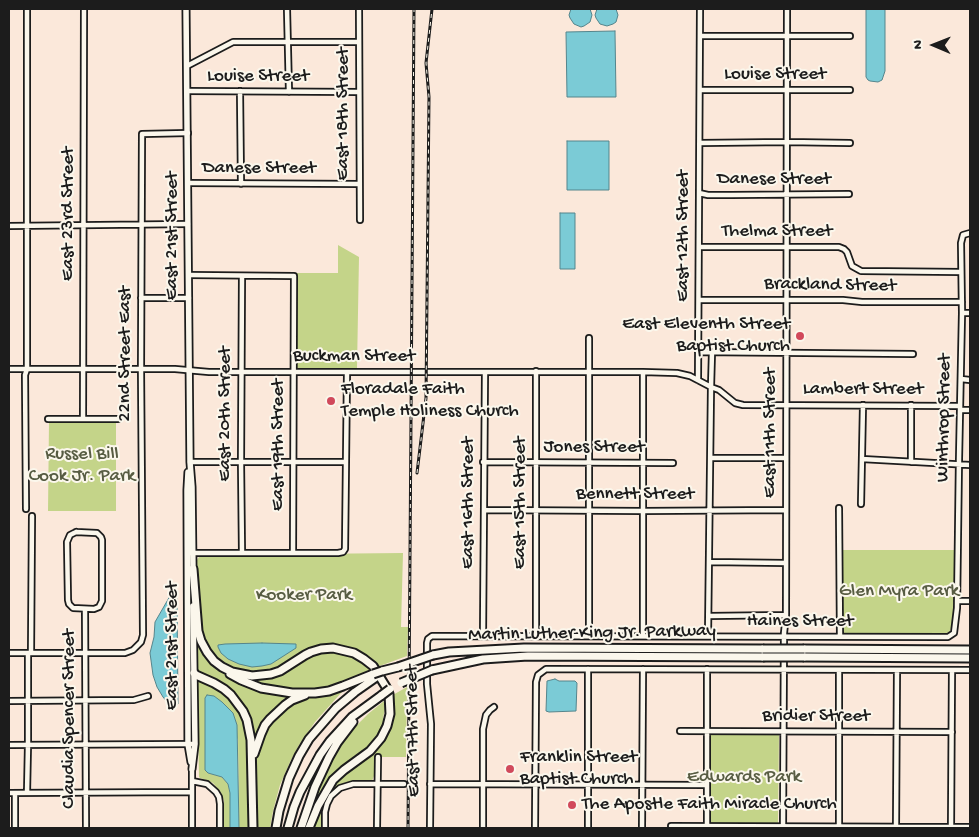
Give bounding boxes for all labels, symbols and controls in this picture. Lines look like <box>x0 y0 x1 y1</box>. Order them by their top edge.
north arrow <box>909 20 959 70</box>
text: N <box>910 40 927 49</box>
street label: East 18th Street <box>333 48 355 180</box>
street label: Louise Street <box>724 64 826 86</box>
street label: Louise Street <box>207 66 309 88</box>
street label: East 23rd Street <box>58 147 80 281</box>
street label: Danese Street <box>202 158 316 180</box>
street label: Danese Street <box>717 169 831 191</box>
street label: East 12th Street <box>673 170 695 302</box>
street label: East 21st Street <box>162 172 184 300</box>
street label: Thelma Street <box>722 221 832 243</box>
street label: Brackland Street <box>764 273 896 299</box>
street label: 22nd Street East <box>115 286 137 422</box>
place label: East Eleventh Street Baptist Church <box>622 314 790 358</box>
marker: East Eleventh Street Baptist Church <box>794 330 806 342</box>
street label: Buckman Street <box>293 346 415 368</box>
street label: East 20th Street <box>215 347 237 481</box>
street label: Winthrop Street <box>932 354 958 482</box>
street label: East 11th Street <box>760 368 782 498</box>
street label: East 19th Street <box>268 379 290 511</box>
place label: Floradale Faith Temple Holiness Church <box>341 379 519 423</box>
street label: Lambert Street <box>803 379 923 401</box>
marker: Floradale Faith Temple Holiness Church <box>325 395 337 407</box>
street label: East 16th Street <box>458 437 480 569</box>
street label: East 15th Street <box>510 437 532 569</box>
street label: Jones Street <box>544 437 644 459</box>
park label: Russel Bill Cook Jr. Park <box>29 444 135 488</box>
street label: Bennett Street <box>576 484 694 506</box>
park label: Glen Myra Park <box>839 581 959 603</box>
street label: East 21st Street <box>162 582 184 710</box>
park label: Kooker Park <box>256 585 352 607</box>
street label: Haines Street <box>747 611 853 633</box>
street label: Martin Luther King Jr. Parkway <box>468 620 716 648</box>
street label: Claudia Spencer Street <box>59 629 81 809</box>
street label: East 17th Street <box>401 665 427 797</box>
street label: Bridier Street <box>762 706 870 728</box>
place label: Franklin Street Baptist Church <box>520 747 637 791</box>
marker: Franklin Street Baptist Church <box>504 763 516 775</box>
park label: Edwards Park <box>687 767 801 789</box>
place label: The Apostle Faith Miracle Church <box>582 794 837 816</box>
marker: The Apostle Faith Miracle Church <box>566 799 578 811</box>

